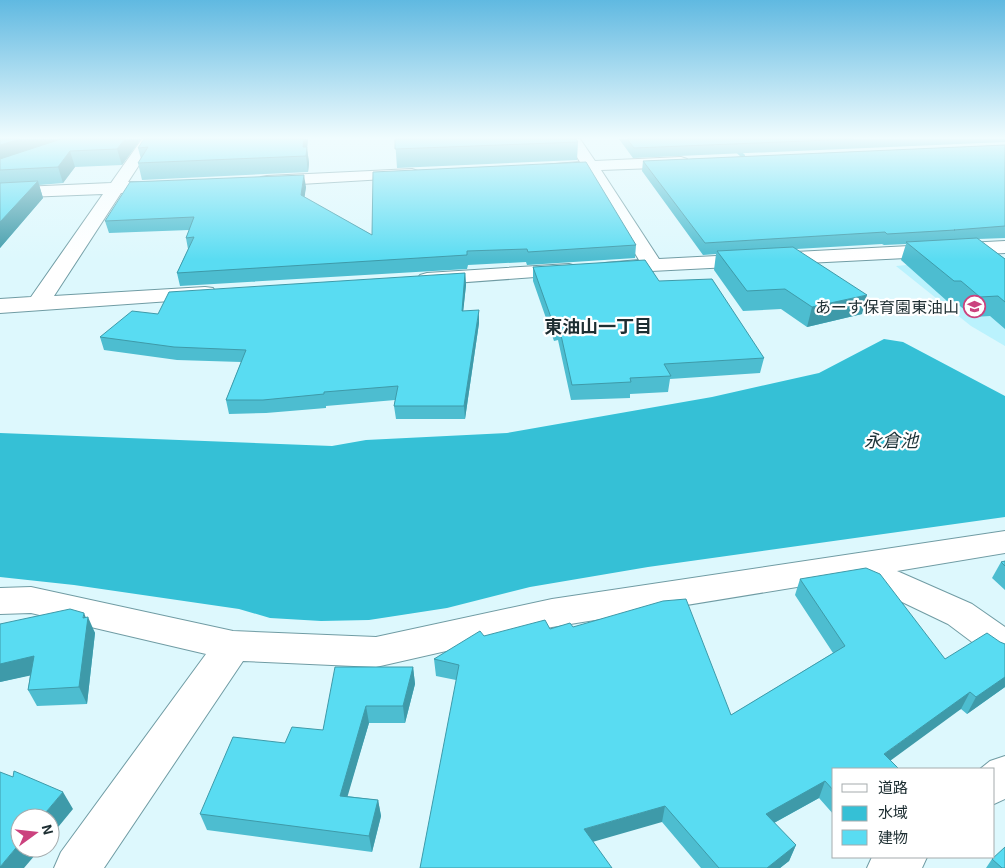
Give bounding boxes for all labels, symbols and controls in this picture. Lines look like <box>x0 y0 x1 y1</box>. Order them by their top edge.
school or university icon: あーす保育園東油山 <box>963 294 987 318</box>
place label: あーす保育園東油山 <box>815 297 959 316</box>
district label: 東油山一丁目 <box>544 315 652 337</box>
water label: 永倉池 <box>864 429 920 451</box>
legend <box>832 768 995 858</box>
text: 道路 <box>878 778 908 796</box>
text: 水域 <box>878 803 908 821</box>
north arrow <box>10 808 60 858</box>
text: N <box>39 822 58 837</box>
text: 建物 <box>878 828 908 846</box>

